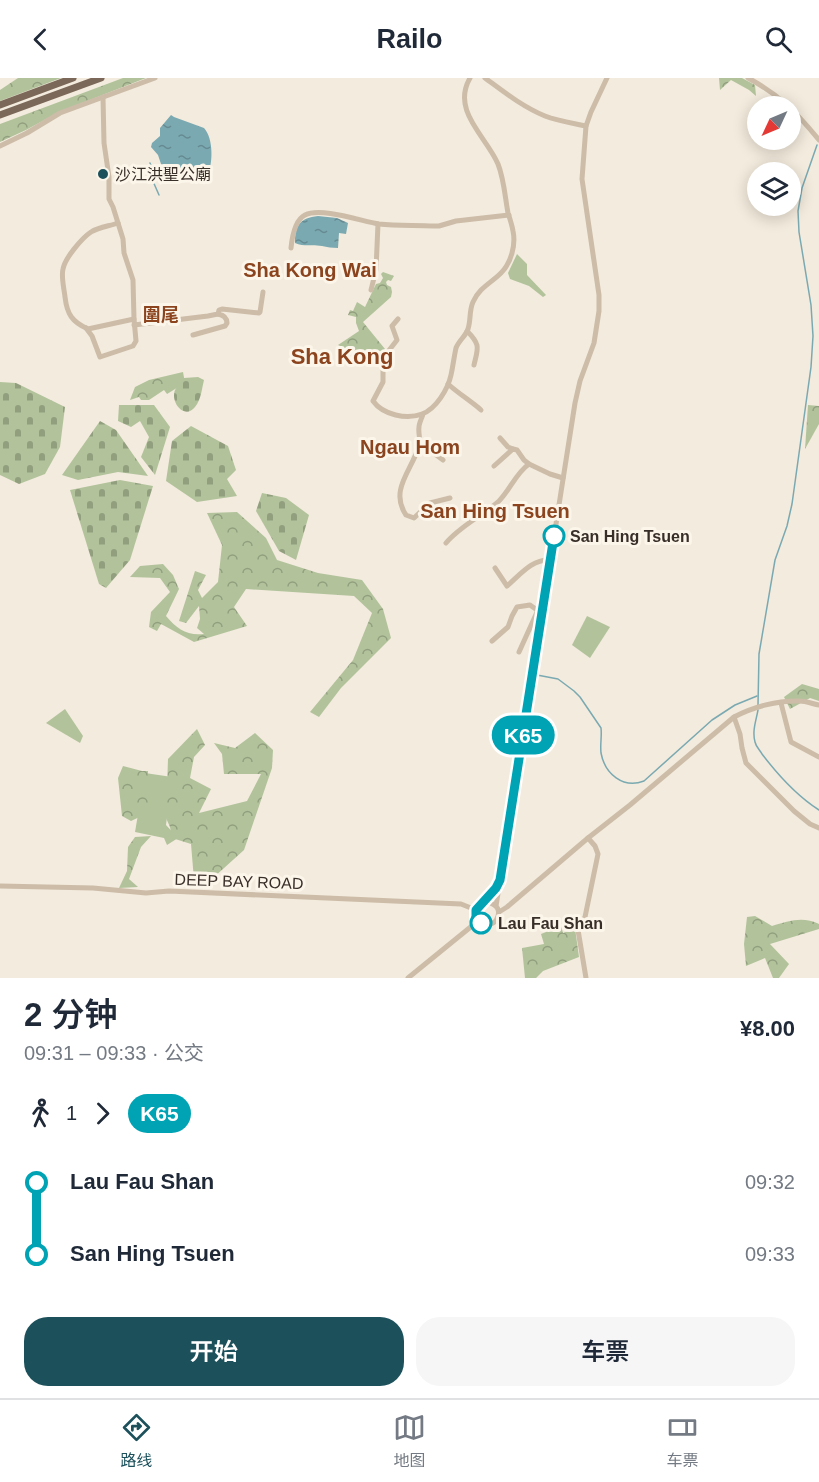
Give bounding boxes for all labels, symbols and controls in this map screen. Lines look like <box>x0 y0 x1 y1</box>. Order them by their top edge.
icon: back <box>24 23 57 56</box>
icon: search <box>762 23 795 56</box>
text: Railo <box>376 24 443 54</box>
north arrow <box>747 96 801 150</box>
map controls <box>747 96 801 216</box>
button: layers <box>747 162 801 216</box>
place label: 沙江洪聖公廟 <box>115 166 211 183</box>
marker: 沙江洪聖公廟 <box>96 167 110 181</box>
district label: Sha Kong Wai <box>243 259 377 281</box>
district label: 圍尾 <box>143 305 179 325</box>
district label: Sha Kong <box>291 344 393 369</box>
district label: Ngau Hom <box>360 436 460 458</box>
district label: San Hing Tsuen <box>420 500 570 522</box>
marker: San Hing Tsuen <box>543 525 565 547</box>
place label: San Hing Tsuen <box>570 528 690 545</box>
line badge: K65 <box>488 716 558 754</box>
text: K65 <box>504 724 542 747</box>
street label: DEEP BAY ROAD <box>174 871 304 892</box>
marker: Lau Fau Shan <box>470 912 492 934</box>
place label: Lau Fau Shan <box>498 915 603 932</box>
text: 2 分钟 <box>24 996 118 1033</box>
text: ¥8.00 <box>740 1016 795 1041</box>
text: 09:31 – 09:33 · 公交 <box>24 1042 204 1064</box>
icon: walk <box>24 1097 57 1130</box>
icon: forward <box>86 1097 119 1130</box>
text: 1 <box>66 1102 77 1124</box>
text: K65 <box>140 1102 179 1125</box>
text: Lau Fau Shan <box>70 1169 214 1194</box>
text: 09:32 <box>745 1171 795 1193</box>
text: San Hing Tsuen <box>70 1241 235 1266</box>
text: 09:33 <box>745 1243 795 1265</box>
button: 开始 <box>24 1317 404 1386</box>
button: 车票 <box>416 1317 795 1386</box>
tab: 路线 <box>120 1411 153 1471</box>
tab: 地图 <box>393 1411 426 1471</box>
tab: 车票 <box>666 1411 699 1471</box>

